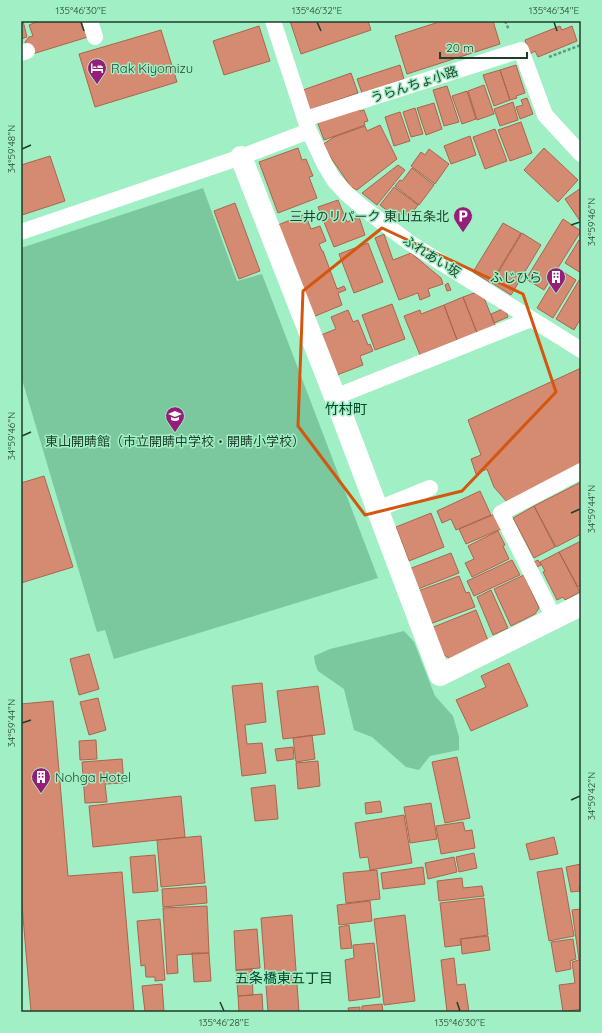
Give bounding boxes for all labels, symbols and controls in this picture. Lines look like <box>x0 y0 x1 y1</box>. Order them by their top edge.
text: 135°46'30"E <box>56 4 107 17</box>
text: 135°46'32"E <box>292 4 343 17</box>
text: 135°46'34"E <box>529 4 579 17</box>
scale bar <box>440 34 527 60</box>
text: 20 m <box>446 40 474 55</box>
hotel icon: Rak Kiyomizu <box>86 57 108 85</box>
place label: Rak Kiyomizu <box>111 60 193 76</box>
street label: うらんちょ小路 <box>368 62 460 106</box>
text: 34°59'48"N <box>5 125 18 173</box>
text: 34°59'46"N <box>585 198 598 246</box>
parking icon: 三井のリパーク 東山五条北 <box>452 205 474 233</box>
place label: 三井のリパーク 東山五条北 <box>289 208 449 224</box>
street label: ふれあい坂 <box>400 232 464 280</box>
building icon: ふじひら <box>545 266 567 294</box>
place label: ふじひら <box>490 269 542 285</box>
district label: 竹村町 <box>325 400 367 418</box>
school or university icon: 東山開睛館（市立開睛中学校・開睛小学校） <box>164 405 186 433</box>
text: 34°59'46"N <box>5 412 18 460</box>
place label: 東山開睛館（市立開睛中学校・開睛小学校） <box>45 433 305 449</box>
text: 34°59'44"N <box>585 485 598 533</box>
text: 34°59'44"N <box>5 699 18 747</box>
building icon: Nohga Hotel <box>30 766 52 794</box>
place label: Nohga Hotel <box>55 769 131 785</box>
text: 34°59'42"N <box>585 772 598 820</box>
district label: 五条橋東五丁目 <box>235 969 333 987</box>
text: 135°46'28"E <box>199 1016 250 1029</box>
text: 135°46'30"E <box>435 1016 486 1029</box>

